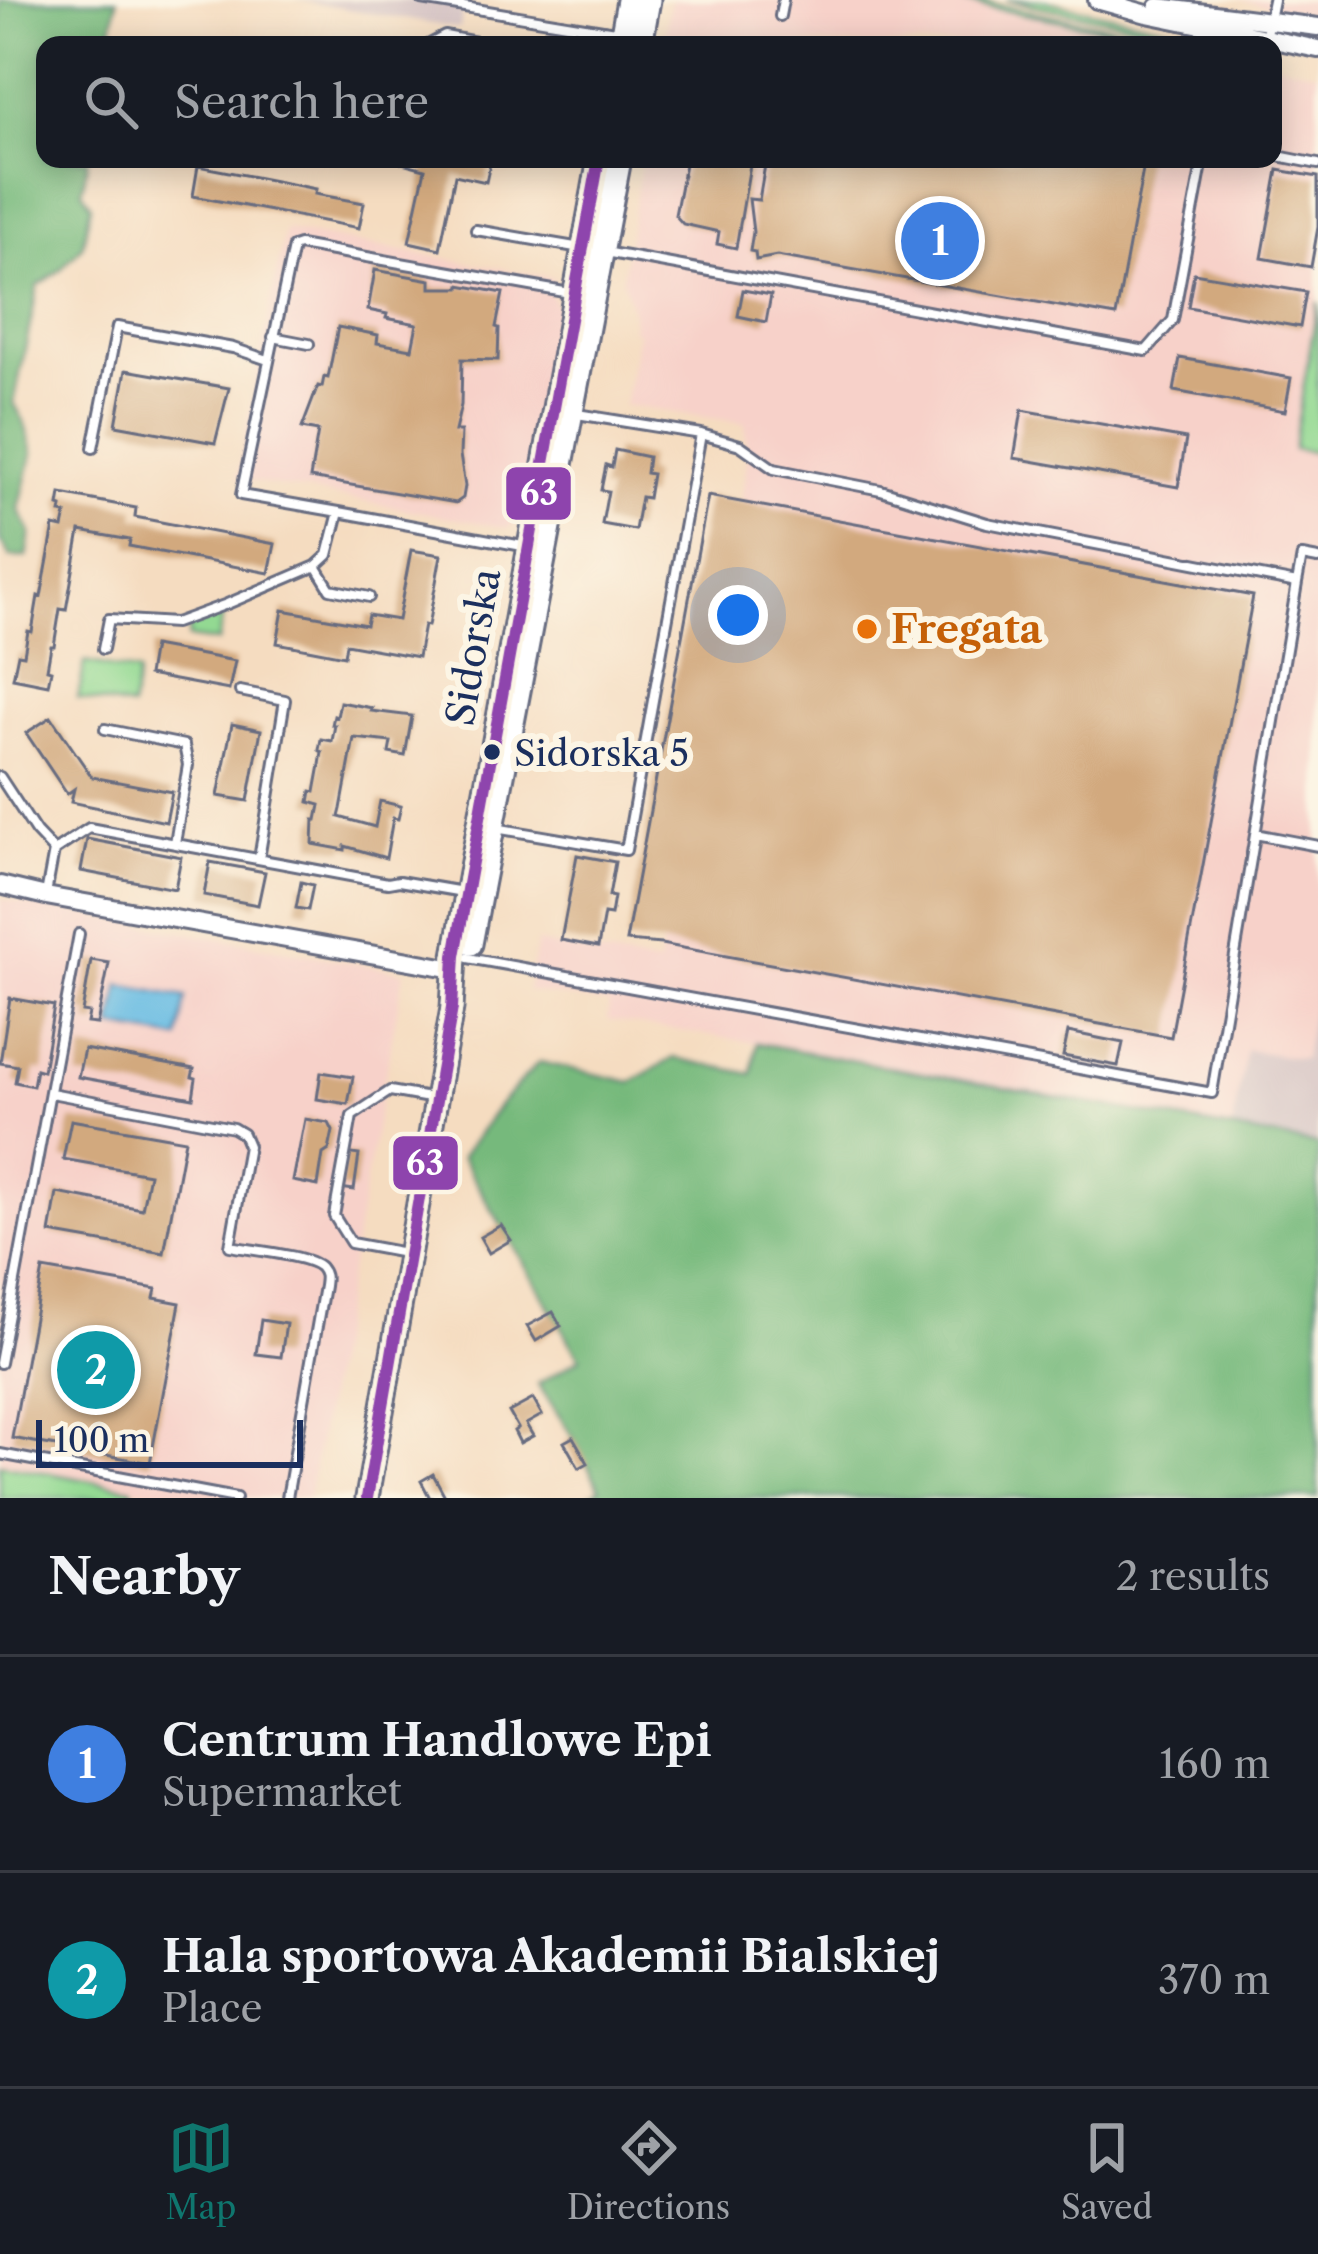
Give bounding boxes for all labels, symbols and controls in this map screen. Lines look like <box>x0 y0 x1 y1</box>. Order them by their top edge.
search box <box>36 36 1282 168</box>
icon: search <box>78 69 144 135</box>
text: Search here <box>174 74 429 130</box>
pin: 1 <box>901 196 979 286</box>
line badge: 63 <box>504 465 573 522</box>
text: 63 <box>520 473 558 514</box>
street label: Sidorska <box>436 564 510 729</box>
your location <box>708 585 768 645</box>
place label: Fregata <box>891 605 1043 653</box>
marker: Fregata <box>854 616 880 642</box>
place label: Sidorska 5 <box>514 731 689 775</box>
marker: Sidorska 5 <box>481 741 503 763</box>
line badge: 63 <box>391 1134 460 1192</box>
text: 63 <box>406 1143 444 1184</box>
pin: 2 <box>57 1325 135 1415</box>
scale bar <box>36 1414 303 1467</box>
text: 100 m <box>54 1420 149 1461</box>
text: Nearby <box>48 1545 240 1607</box>
text: 2 results <box>1116 1552 1270 1600</box>
text: Centrum Handlowe Epi <box>162 1712 712 1768</box>
text: 1 <box>78 1740 96 1788</box>
text: 160 m <box>1159 1740 1270 1788</box>
text: Supermarket <box>162 1768 402 1816</box>
text: Hala sportowa Akademii Bialskiej <box>162 1928 940 1984</box>
text: 2 <box>75 1956 99 2004</box>
text: 370 m <box>1158 1956 1270 2004</box>
text: Place <box>162 1984 262 2032</box>
tab: Map <box>165 2115 236 2228</box>
tab: Directions <box>567 2115 730 2228</box>
tab: Saved <box>1061 2115 1153 2228</box>

